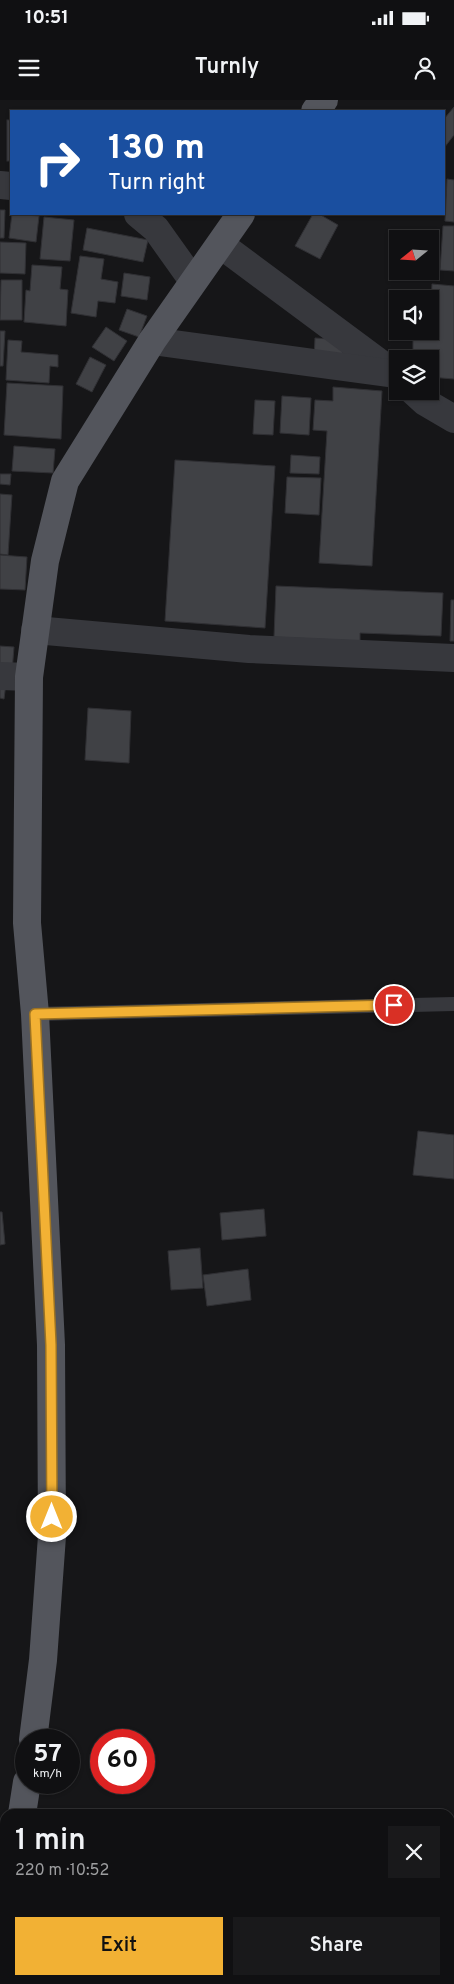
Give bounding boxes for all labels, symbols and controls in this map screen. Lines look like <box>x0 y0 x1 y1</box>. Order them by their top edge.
text: 10:51 <box>25 6 69 30</box>
icon: menu <box>15 54 43 82</box>
text: Turnly <box>195 54 259 81</box>
icon: person <box>411 54 439 82</box>
text: 130 m <box>108 127 205 171</box>
icon: right <box>25 130 90 195</box>
text: Turn right <box>108 170 205 197</box>
north arrow <box>389 230 439 280</box>
map controls <box>389 230 439 400</box>
button: sound <box>389 290 439 340</box>
button: layers <box>389 350 439 400</box>
pin <box>373 984 415 1026</box>
icon: arrive <box>380 991 408 1019</box>
position arrow <box>25 1490 77 1542</box>
speed limit sign: 60 <box>90 1729 155 1794</box>
text: 57 <box>33 1739 62 1771</box>
text: km/h <box>33 1766 62 1782</box>
text: 1 min <box>15 1823 86 1860</box>
button: close <box>388 1826 440 1878</box>
text: 220 m · 10:52 <box>15 1861 109 1881</box>
button: Exit <box>15 1917 223 1975</box>
button: Share <box>233 1917 440 1975</box>

